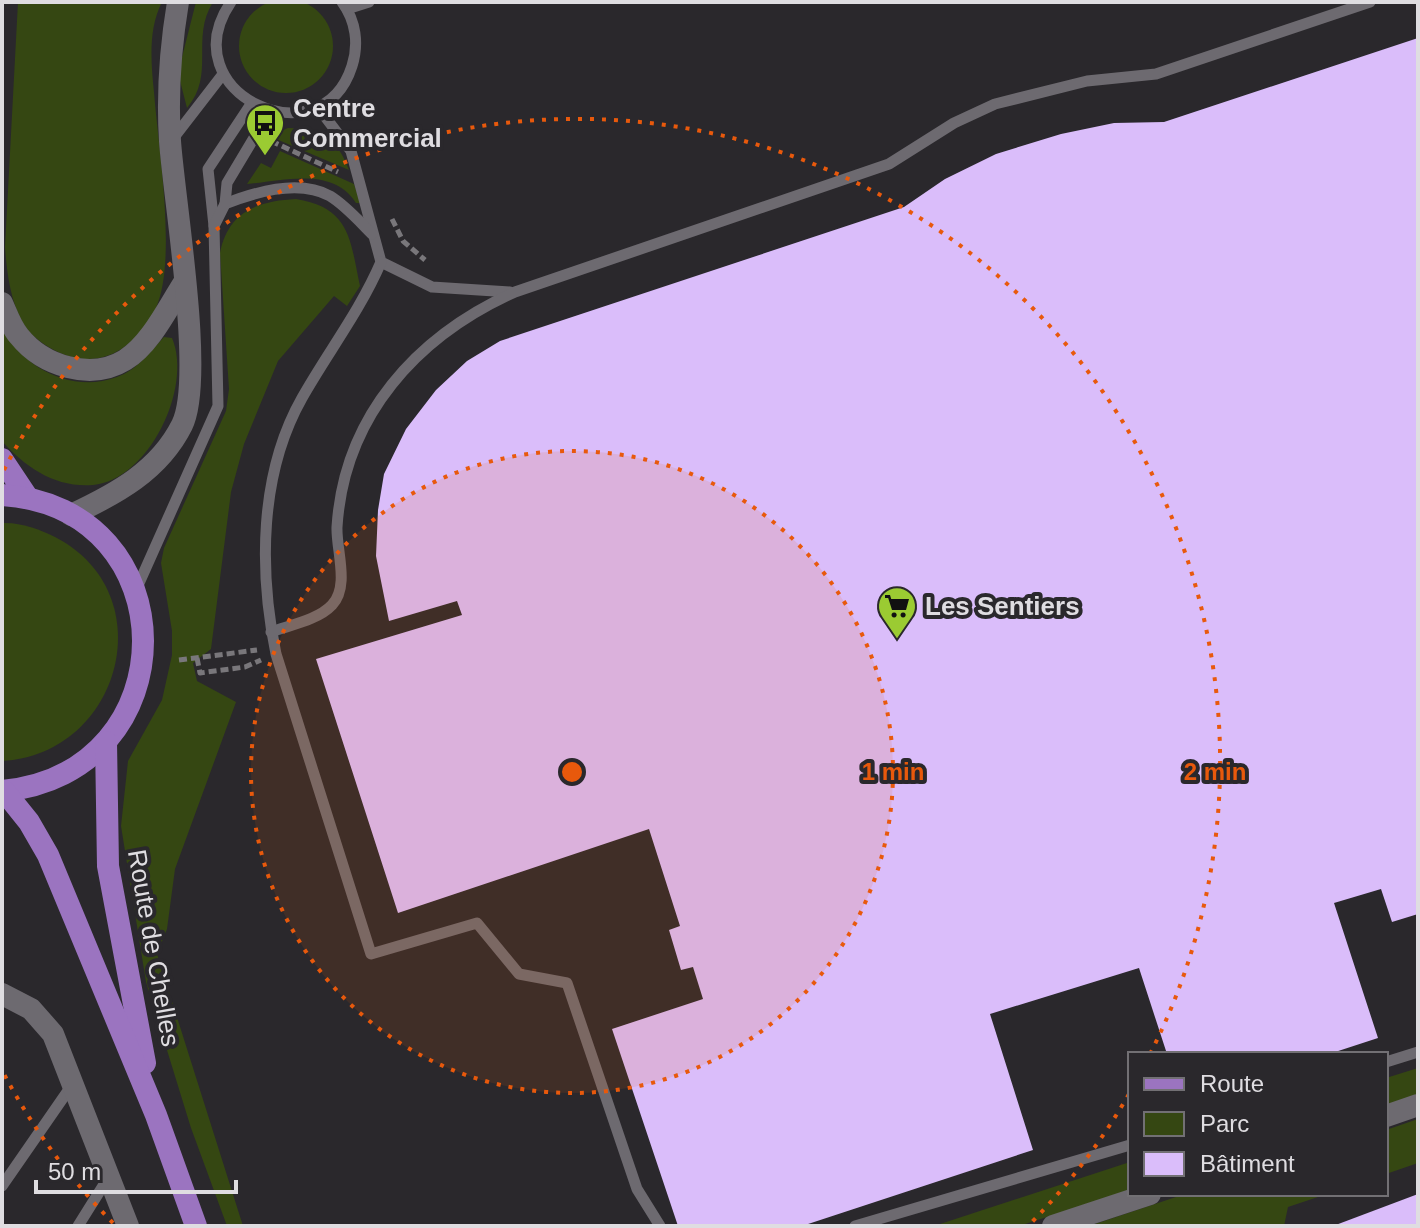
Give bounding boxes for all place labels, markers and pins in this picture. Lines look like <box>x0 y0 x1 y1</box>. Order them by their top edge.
place label: Centre Commercial <box>293 93 442 153</box>
bus stop icon: Centre Commercial <box>244 102 286 157</box>
supermarket icon: Les Sentiers <box>876 585 918 640</box>
place label: Les Sentiers <box>925 591 1080 621</box>
centre of rings <box>558 758 586 786</box>

